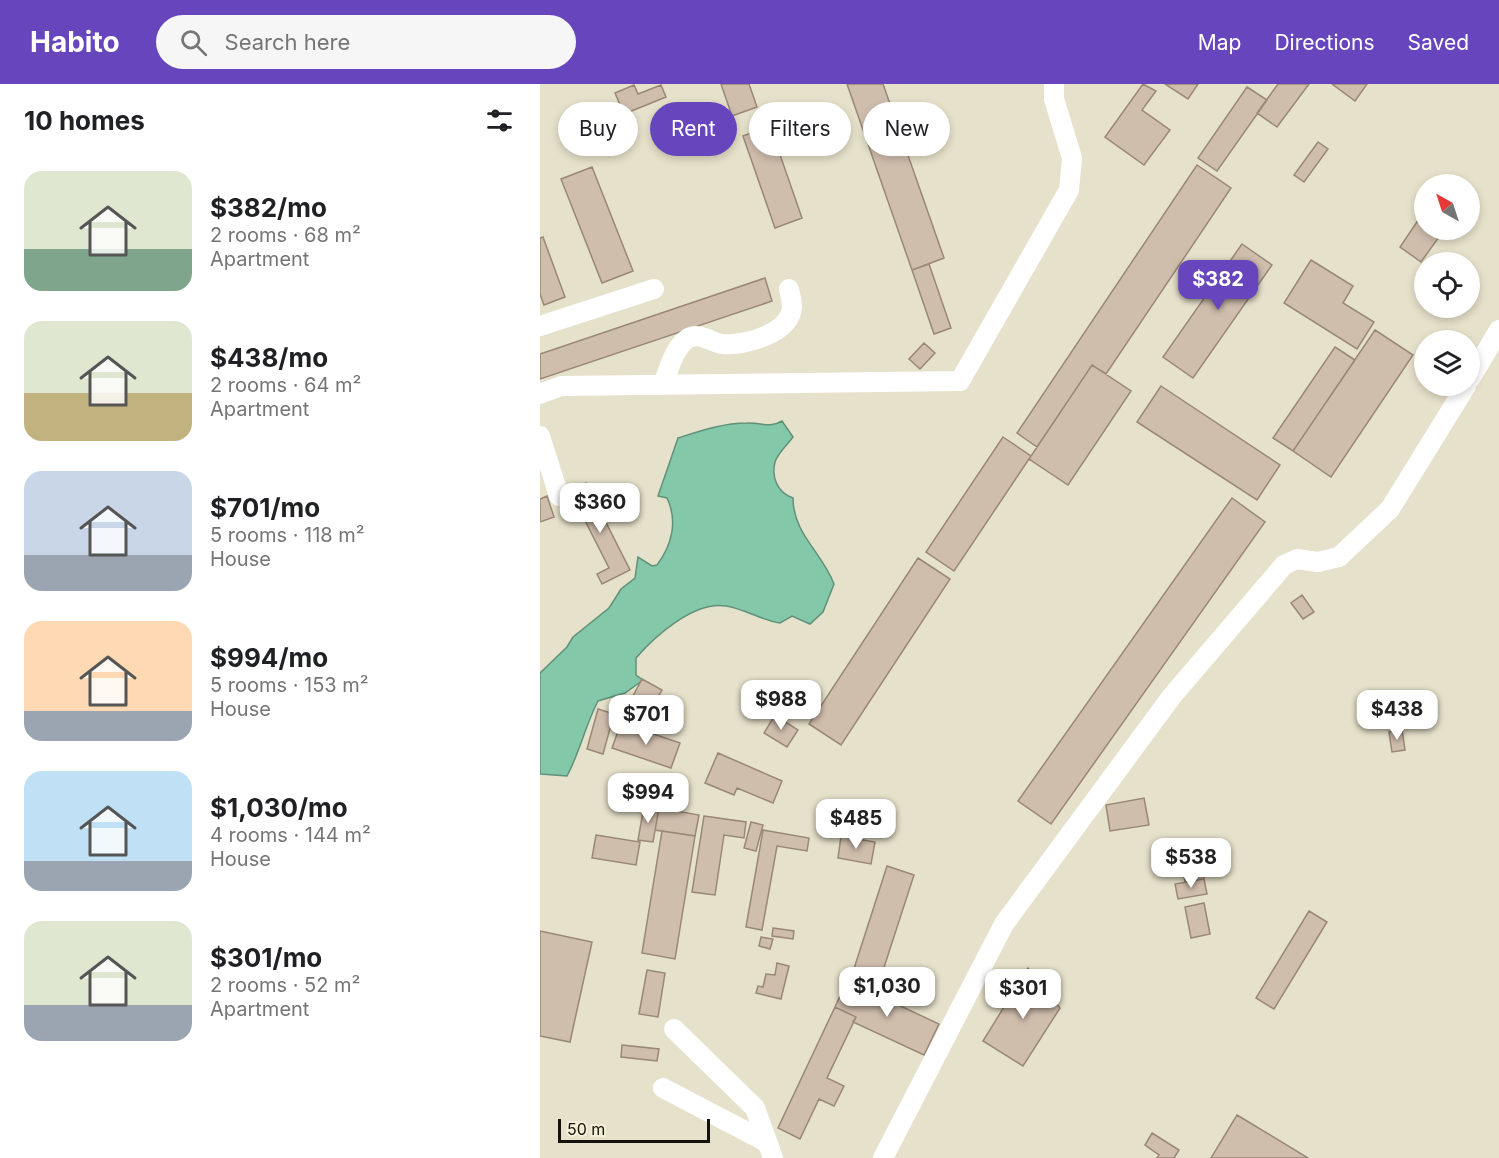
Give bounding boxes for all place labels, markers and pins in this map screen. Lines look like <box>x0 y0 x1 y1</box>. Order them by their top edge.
pin: $382 <box>1182 260 1254 311</box>
pin: $360 <box>564 483 636 534</box>
pin: $988 <box>745 680 817 731</box>
pin: $438 <box>1361 690 1433 741</box>
pin: $701 <box>610 695 682 746</box>
pin: $994 <box>612 773 684 824</box>
pin: $485 <box>820 799 892 850</box>
pin: $538 <box>1155 838 1227 889</box>
pin: $1,030 <box>838 967 936 1018</box>
pin: $301 <box>987 969 1059 1020</box>

